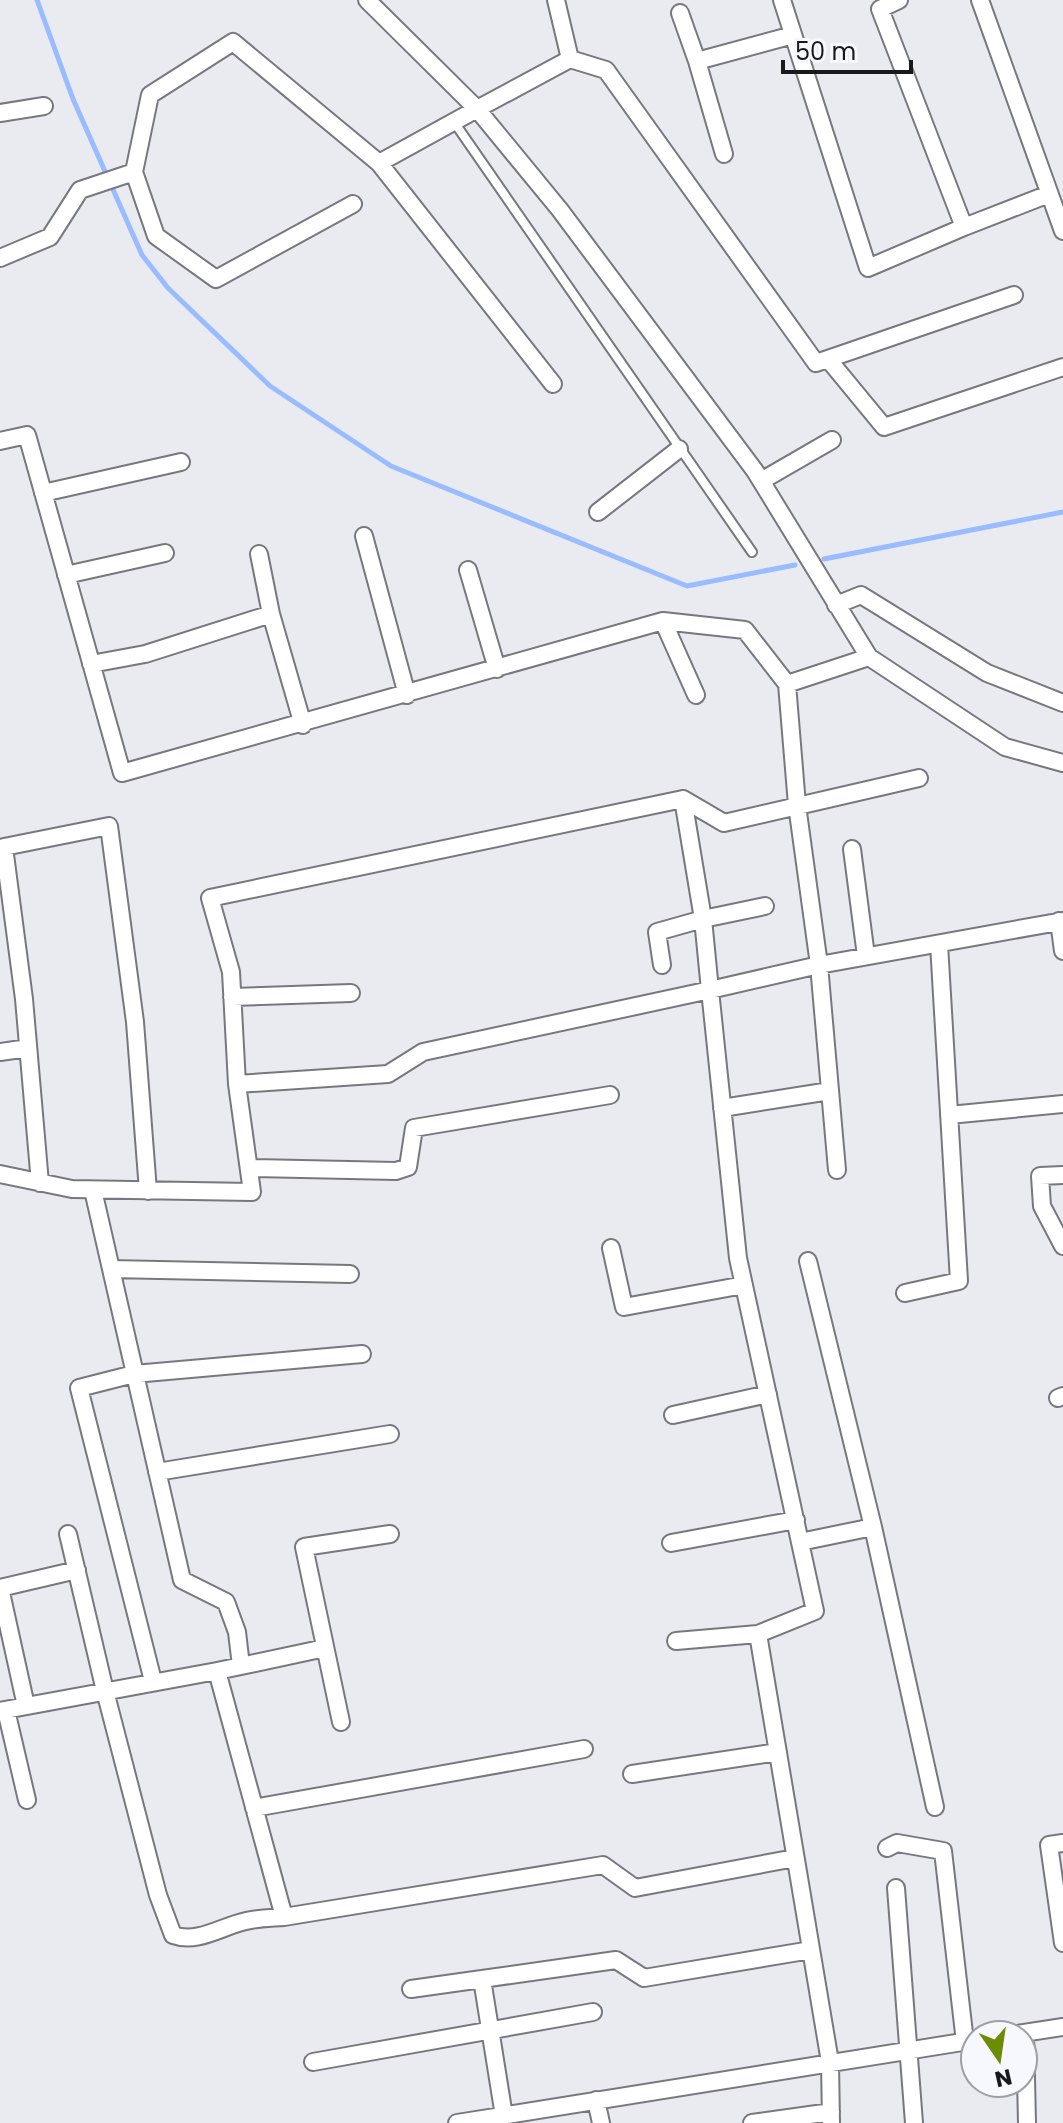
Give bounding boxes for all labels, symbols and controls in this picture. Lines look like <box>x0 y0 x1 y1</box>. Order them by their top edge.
scale bar <box>783 24 911 74</box>
text: 50 m <box>795 35 856 68</box>
north arrow <box>959 2019 1039 2099</box>
text: N <box>992 2061 1015 2095</box>

